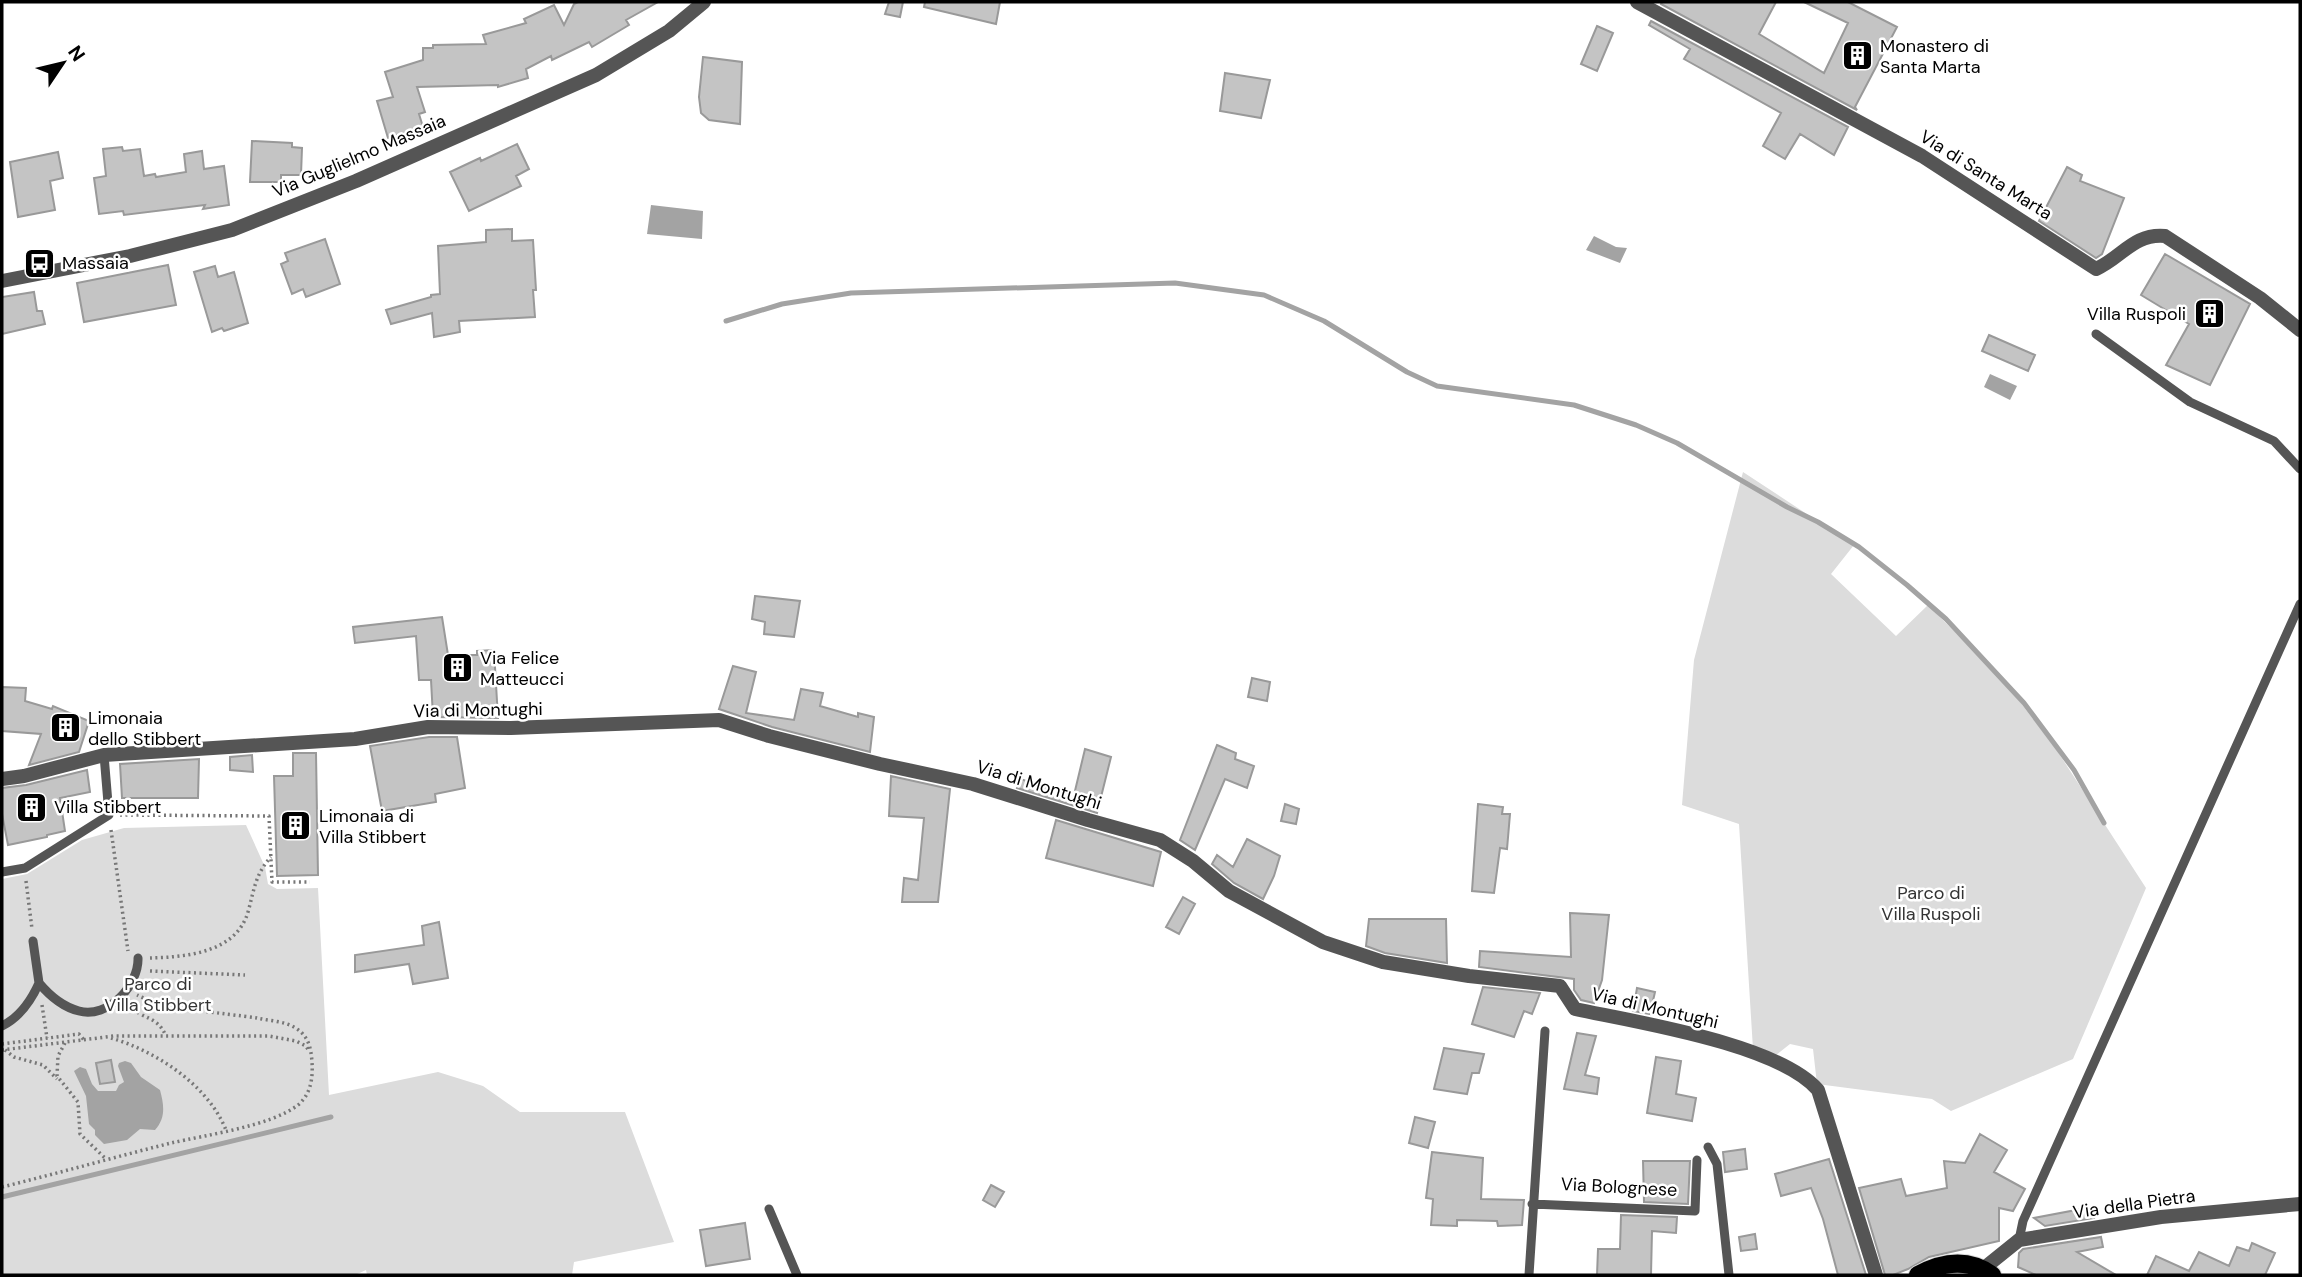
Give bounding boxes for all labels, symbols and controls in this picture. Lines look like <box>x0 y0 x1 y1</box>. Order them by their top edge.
north arrow <box>28 28 98 98</box>
place label: Monastero di Santa Marta <box>1880 34 1989 79</box>
building icon: Monastero di Santa Marta <box>1840 39 1874 73</box>
text: N <box>62 41 91 66</box>
street label: Via Guglielmo Massaia <box>269 109 449 203</box>
street label: Via di Santa Marta <box>1915 125 2057 225</box>
bus stop icon: Massaia <box>22 246 56 280</box>
place label: Massaia <box>62 251 129 275</box>
building icon: Villa Ruspoli <box>2192 297 2226 331</box>
place label: Villa Ruspoli <box>2087 302 2186 326</box>
place label: Via Felice Matteucci <box>480 646 564 691</box>
building icon: Via Felice Matteucci <box>440 651 474 685</box>
street label: Via di Montughi <box>413 697 543 723</box>
place label: Limonaia dello Stibbert <box>88 706 201 751</box>
building icon: Limonaia dello Stibbert <box>48 711 82 745</box>
street label: Via di Montughi <box>974 755 1104 815</box>
building icon: Villa Stibbert <box>14 790 48 824</box>
place label: Villa Stibbert <box>54 795 161 819</box>
place label: Limonaia di Villa Stibbert <box>319 804 426 849</box>
building icon: Limonaia di Villa Stibbert <box>279 809 313 843</box>
park label: Parco di Villa Ruspoli <box>1881 881 1981 926</box>
park label: Parco di Villa Stibbert <box>104 972 212 1017</box>
street label: Via di Montughi <box>1589 982 1721 1034</box>
street label: Via Bolognese <box>1560 1172 1678 1202</box>
street label: Via della Pietra <box>2071 1184 2197 1224</box>

